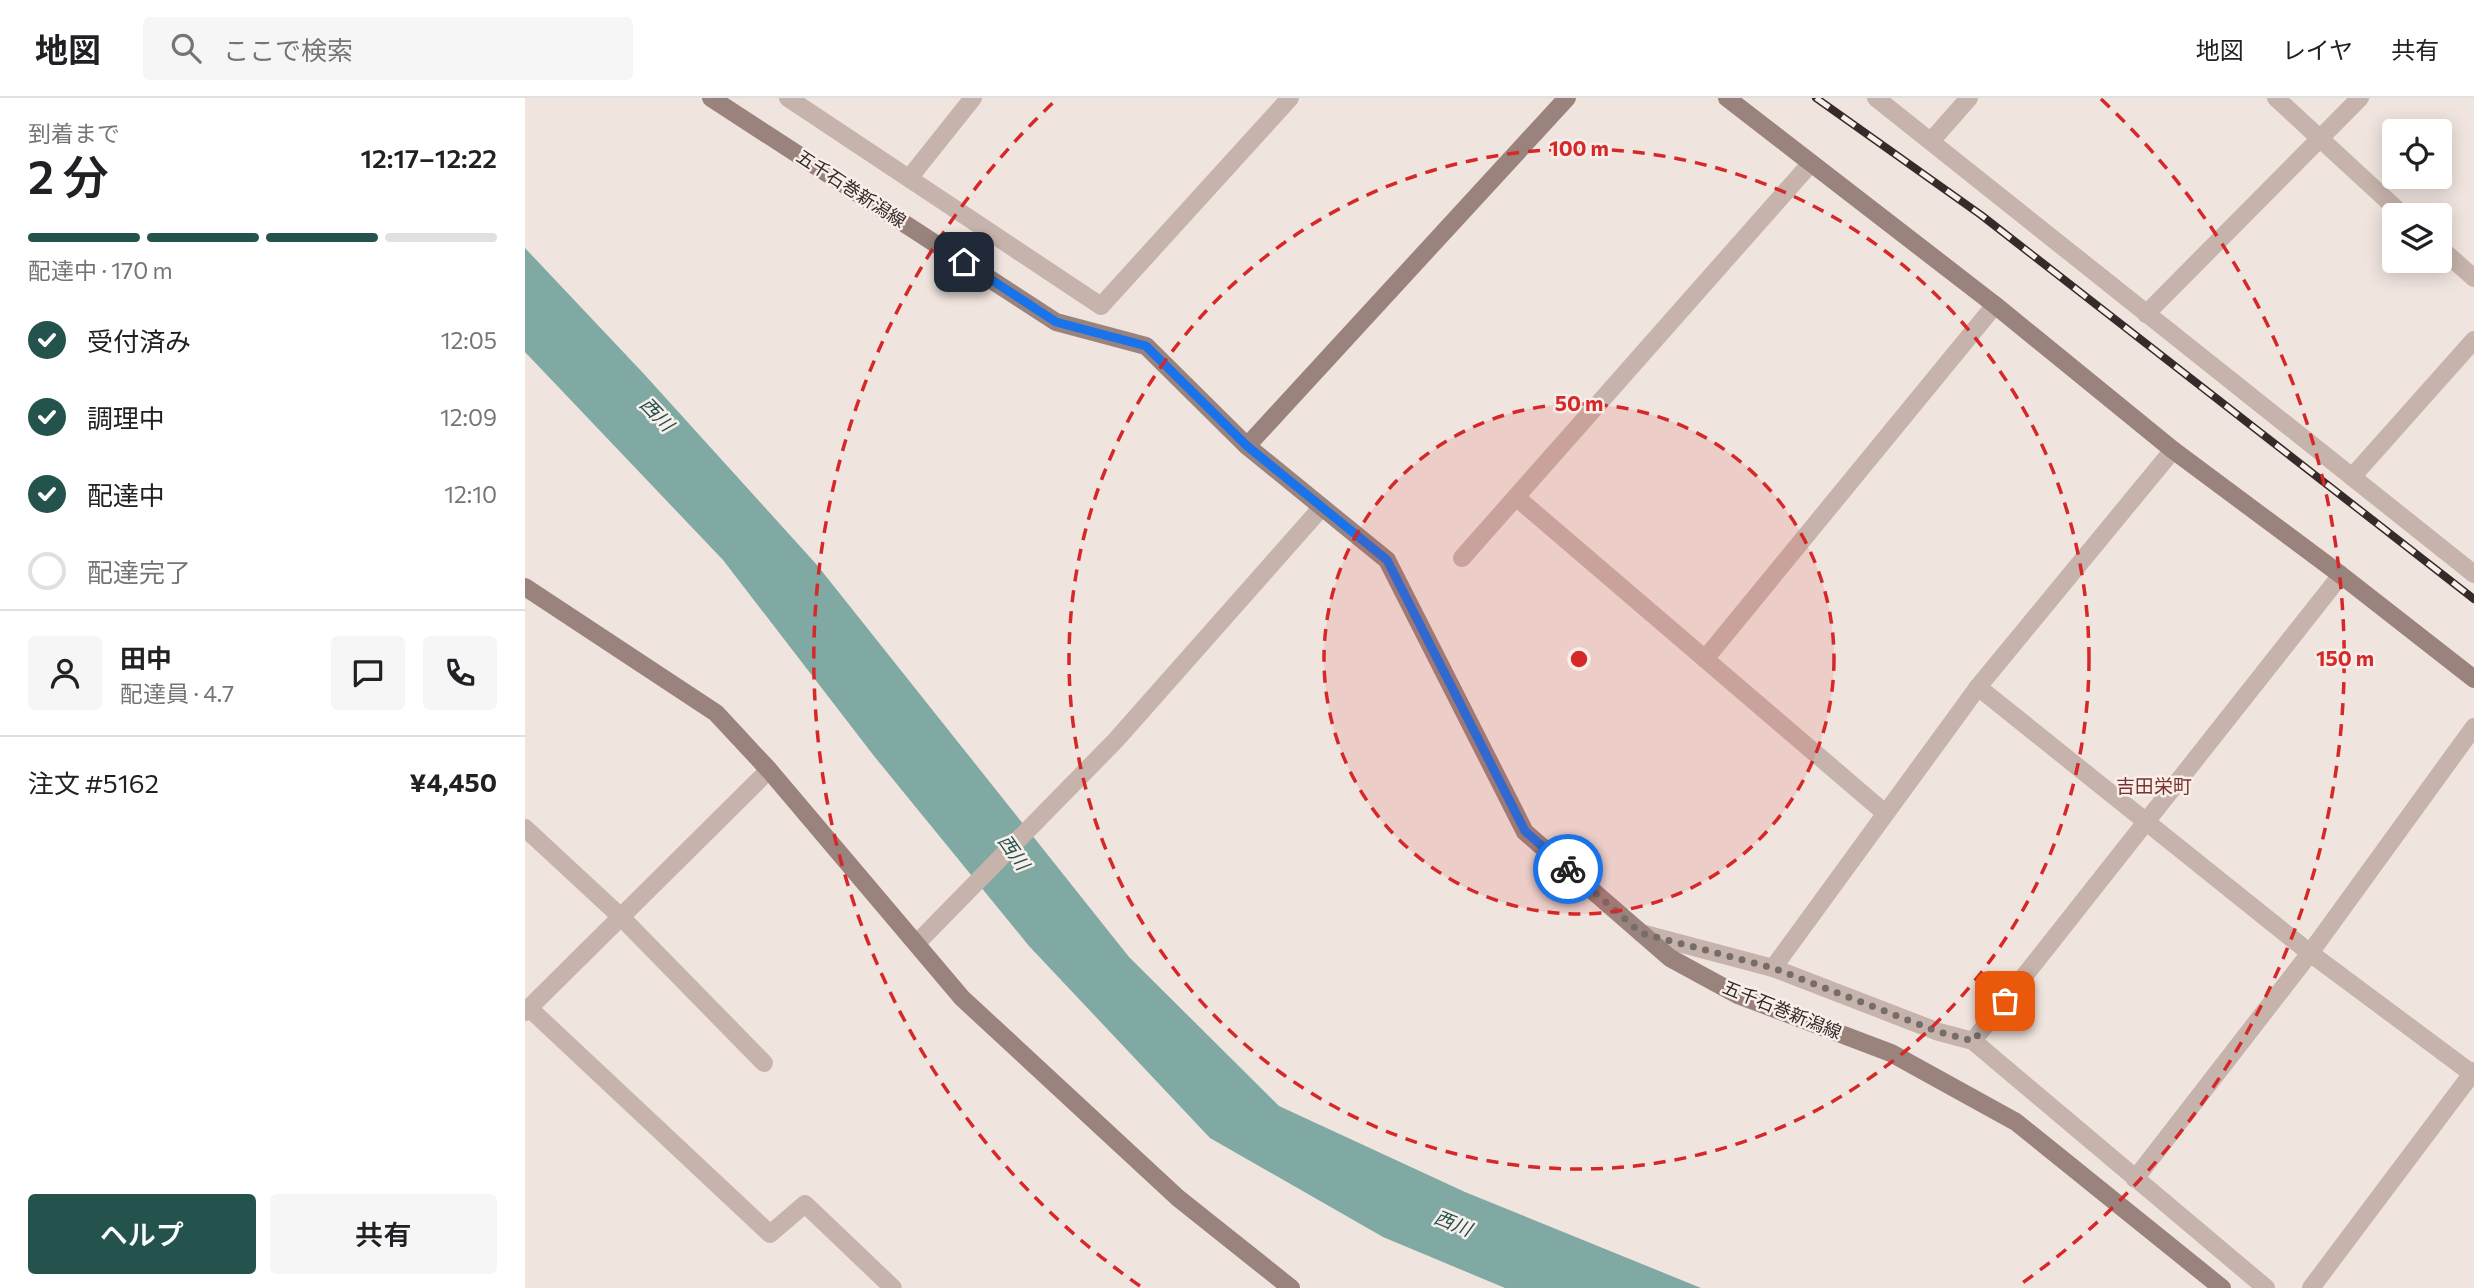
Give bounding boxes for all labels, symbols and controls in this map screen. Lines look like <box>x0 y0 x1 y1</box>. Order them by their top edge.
search box <box>143 17 633 80</box>
text: 地図 <box>35 28 101 69</box>
icon: search <box>167 29 205 67</box>
text: ここで検索 <box>223 34 353 65</box>
text: 地図 <box>2196 35 2244 64</box>
text: レイヤ <box>2282 35 2353 64</box>
text: 共有 <box>2391 35 2439 64</box>
text: 到着まで <box>28 119 120 147</box>
map controls <box>2382 119 2452 273</box>
button: locate <box>2382 119 2452 189</box>
text: 100 m <box>1549 135 1609 160</box>
text: 12:17–12:22 <box>361 142 497 173</box>
street label: 五千石巻新潟線 <box>793 145 910 232</box>
text: 2 分 <box>28 147 109 203</box>
button: layers <box>2382 203 2452 273</box>
pin <box>934 232 994 292</box>
icon: home <box>945 243 983 281</box>
text: 配達中 · 170 m <box>28 256 173 284</box>
icon: check <box>28 321 66 359</box>
text: 受付済み <box>87 325 191 356</box>
text: 12:05 <box>441 326 497 354</box>
text: 50 m <box>1555 390 1603 415</box>
water label: 西川 <box>636 392 680 437</box>
icon: check <box>28 398 66 436</box>
text: 調理中 <box>87 402 165 433</box>
text: 12:09 <box>440 403 497 431</box>
icon: check <box>28 475 66 513</box>
text: 配達中 <box>87 479 165 510</box>
text: 12:10 <box>444 480 497 508</box>
text: 配達完了 <box>87 556 191 587</box>
button: person <box>28 636 102 710</box>
button: chat <box>331 636 405 710</box>
button: phone <box>423 636 497 710</box>
text: 田中 <box>120 642 172 673</box>
text: 150 m <box>2316 645 2374 670</box>
centre of rings <box>1567 647 1591 671</box>
text: 配達員 · 4.7 <box>120 679 234 707</box>
text: ¥4,450 <box>410 766 497 797</box>
text: 注文 #5162 <box>28 767 159 798</box>
district label: 吉田栄町 <box>2116 774 2192 797</box>
water label: 西川 <box>994 830 1036 876</box>
courier <box>1533 834 1603 904</box>
icon: bike <box>1549 850 1587 888</box>
pin <box>1975 971 2035 1031</box>
street label: 五千石巻新潟線 <box>1720 975 1845 1043</box>
icon: bag <box>1986 982 2024 1020</box>
button: ヘルプ <box>28 1194 256 1274</box>
button: 共有 <box>270 1194 497 1274</box>
water label: 西川 <box>1431 1205 1477 1241</box>

